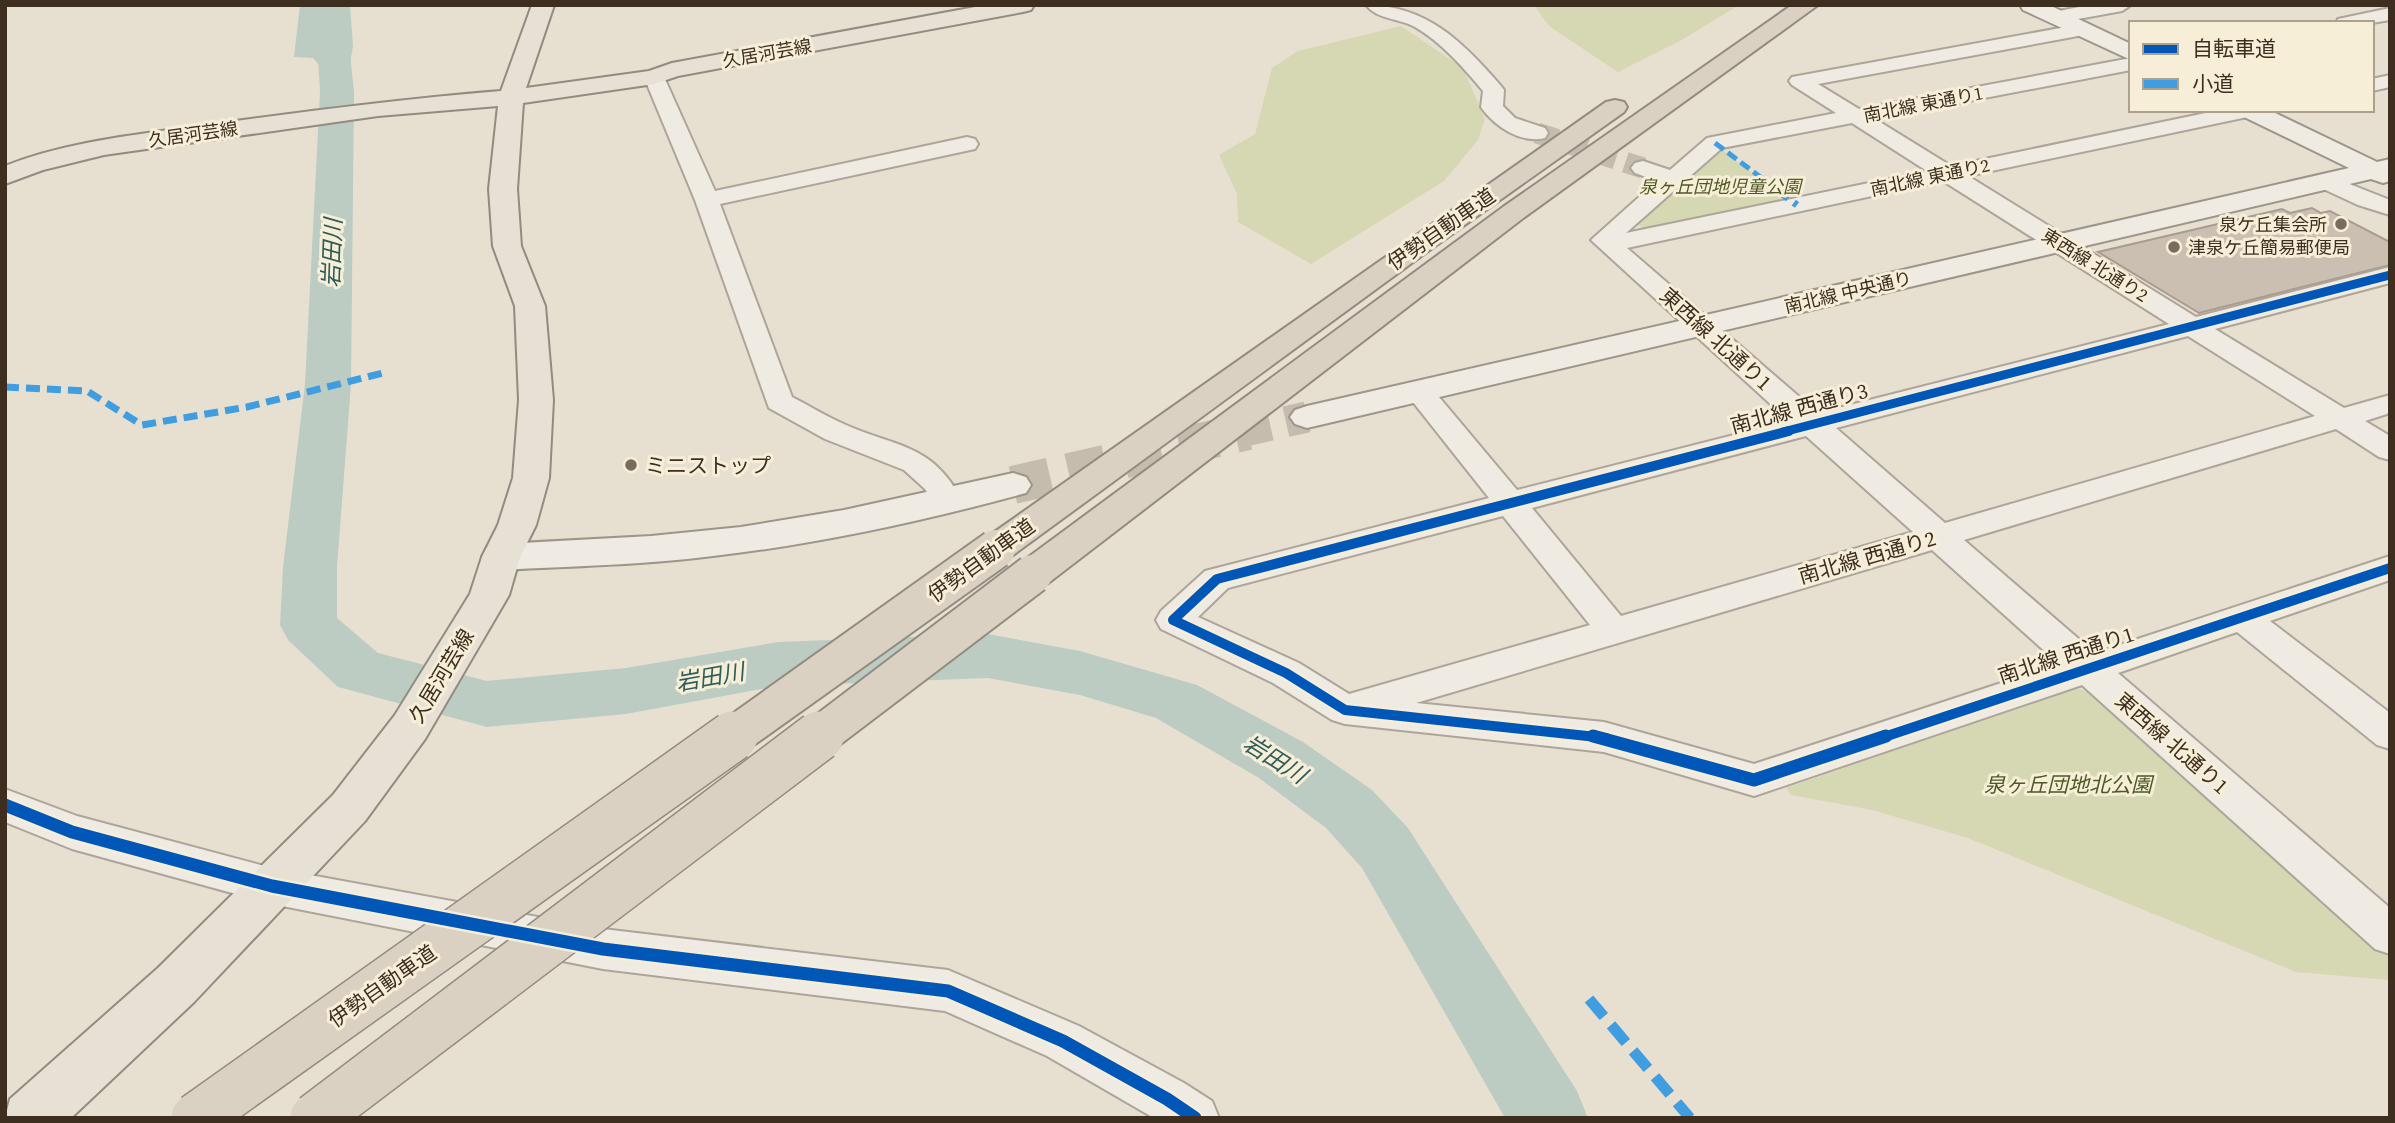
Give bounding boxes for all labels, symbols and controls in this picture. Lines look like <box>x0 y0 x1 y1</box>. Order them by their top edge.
legend <box>2129 21 2374 112</box>
street label: 久居河芸線 <box>721 33 813 73</box>
text: 自転車道 <box>2192 34 2276 63</box>
text: 小道 <box>2192 69 2234 98</box>
street label: 南北線 東通り1 <box>1861 80 1985 128</box>
street label: 久居河芸線 <box>147 115 239 153</box>
street label: 南北線 東通り2 <box>1868 152 1992 202</box>
park label: 泉ヶ丘団地児童公園 <box>1639 174 1804 199</box>
street label: 伊勢自動車道 <box>1381 181 1501 277</box>
place label: 泉ケ丘集会所 <box>2219 212 2327 237</box>
water label: 岩田川 <box>315 215 349 288</box>
marker: 泉ケ丘集会所 <box>2333 216 2349 232</box>
street label: 東西線 北通り2 <box>2037 222 2153 308</box>
place label: 津泉ケ丘簡易郵便局 <box>2188 235 2350 260</box>
marker: 津泉ケ丘簡易郵便局 <box>2166 239 2182 255</box>
street label: 南北線 中央通り <box>1782 265 1914 319</box>
street label: 東西線 北通り1 <box>1654 281 1778 397</box>
street label: 南北線 西通り3 <box>1727 376 1871 440</box>
place label: ミニストップ <box>645 451 771 480</box>
marker: ミニストップ <box>623 457 639 473</box>
street label: 伊勢自動車道 <box>922 511 1040 609</box>
street label: 南北線 西通り2 <box>1795 524 1939 590</box>
street label: 南北線 西通り1 <box>1994 619 2138 691</box>
street label: 久居河芸線 <box>402 624 480 728</box>
water label: 岩田川 <box>673 655 750 699</box>
street label: 東西線 北通り1 <box>2109 686 2235 800</box>
water label: 岩田川 <box>1237 727 1315 792</box>
park label: 泉ヶ丘団地北公園 <box>1984 770 2155 799</box>
street label: 伊勢自動車道 <box>322 938 442 1034</box>

